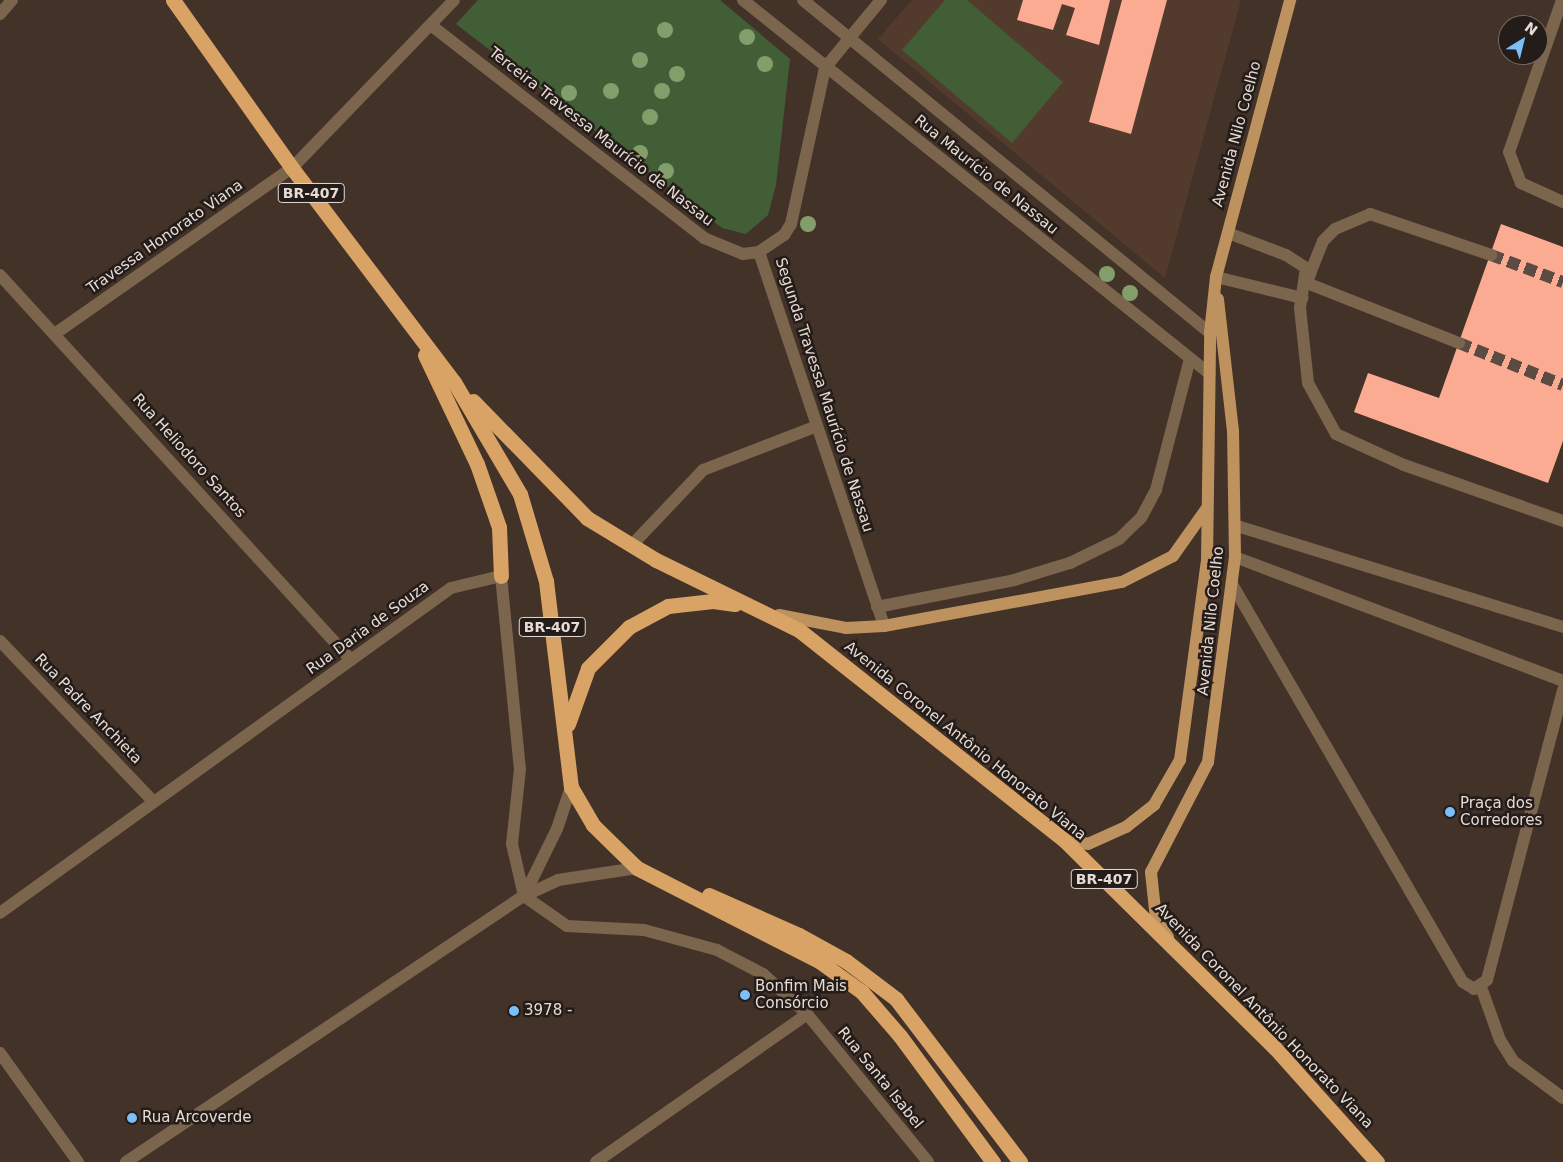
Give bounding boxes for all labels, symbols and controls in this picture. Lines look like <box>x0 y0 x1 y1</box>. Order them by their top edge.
north arrow <box>1498 15 1548 65</box>
text: N <box>1522 19 1541 39</box>
street label: Terceira Travessa Maurício de Nassau <box>485 44 717 230</box>
street label: Avenida Nilo Coelho <box>1209 59 1265 209</box>
street label: Rua Maurício de Nassau <box>910 111 1062 239</box>
street label: Travessa Honorato Viana <box>84 176 246 298</box>
road number: BR-407 <box>277 182 345 204</box>
street label: Segunda Travessa Maurício de Nassau <box>771 256 877 534</box>
street label: Rua Heliodoro Santos <box>129 390 249 522</box>
street label: Avenida Nilo Coelho <box>1194 546 1228 696</box>
street label: Rua Daria de Souza <box>303 578 433 678</box>
road number: BR-407 <box>518 616 586 638</box>
street label: Avenida Coronel Antônio Honorato Viana <box>841 638 1089 844</box>
street label: Rua Padre Anchieta <box>31 650 145 768</box>
place label: Praça dos Corredores <box>1460 794 1542 829</box>
marker: Praça dos Corredores <box>1444 806 1456 818</box>
road number: BR-407 <box>1070 868 1138 891</box>
street label: Avenida Coronel Antônio Honorato Viana <box>1151 900 1377 1132</box>
place label: Bonfim Mais Consórcio <box>755 977 847 1012</box>
marker: Bonfim Mais Consórcio <box>739 989 751 1001</box>
place label: 3978 - <box>524 1002 572 1020</box>
marker: 3978 - <box>508 1005 520 1017</box>
street label: Rua Santa Isabel <box>833 1024 927 1132</box>
place label: Rua Arcoverde <box>142 1109 251 1127</box>
marker: Rua Arcoverde <box>126 1112 138 1124</box>

